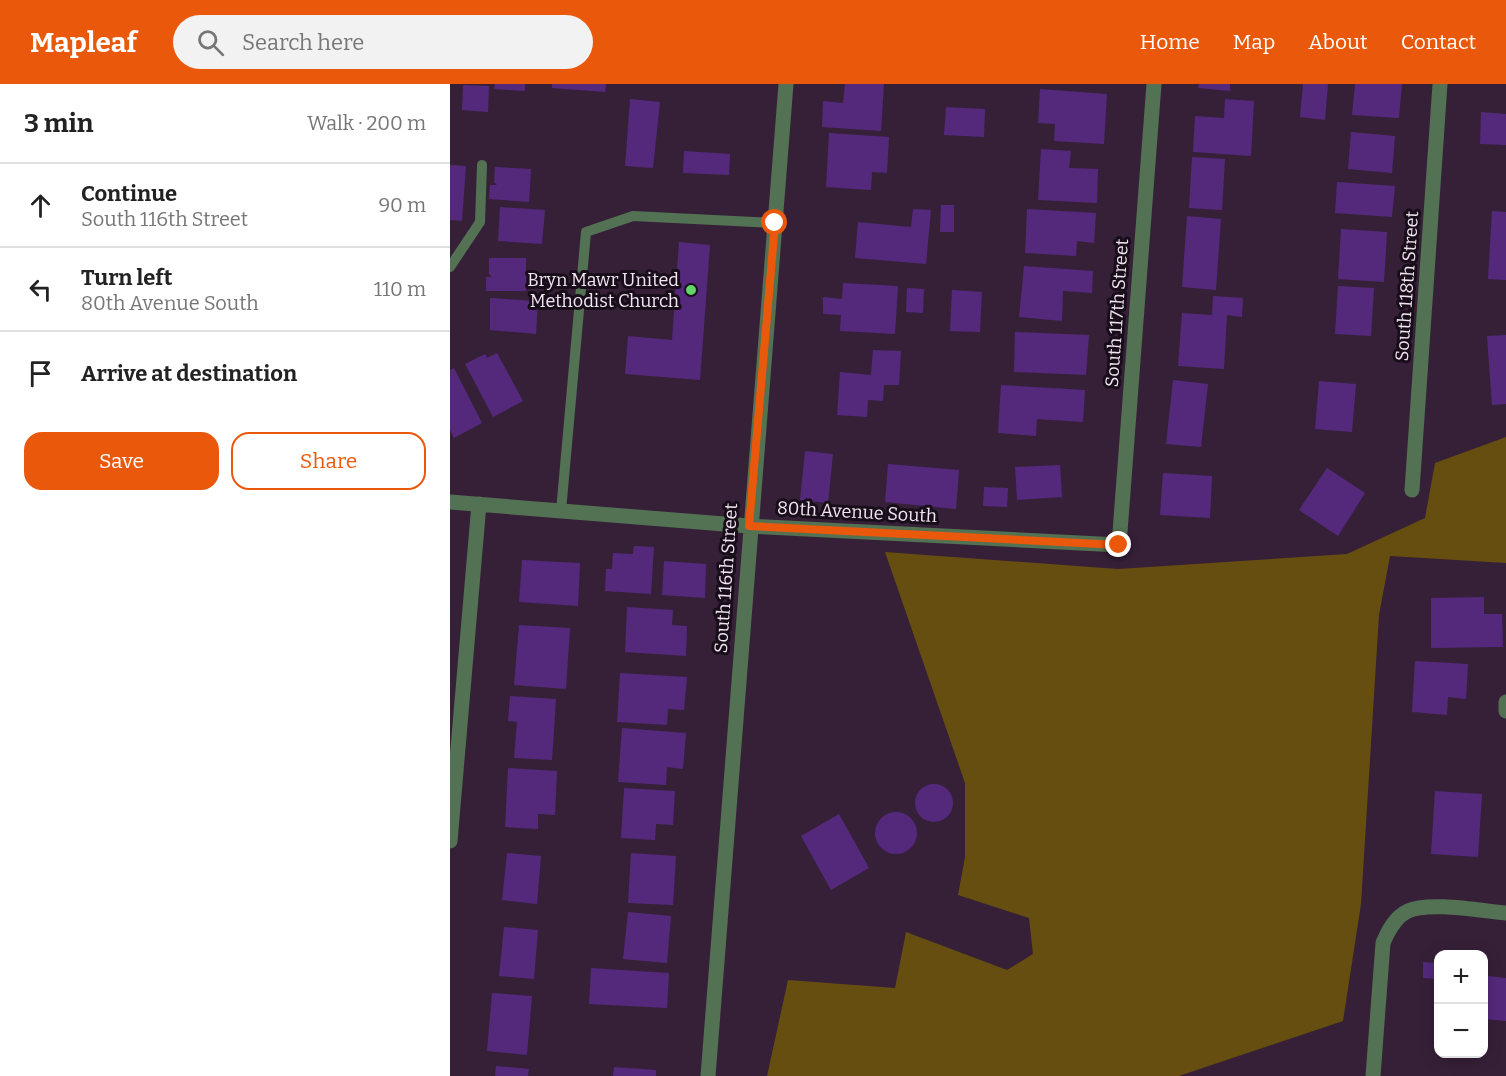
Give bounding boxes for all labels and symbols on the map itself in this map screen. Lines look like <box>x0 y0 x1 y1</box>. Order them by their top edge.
route start <box>761 209 787 235</box>
street label: South 118th Street <box>1391 210 1423 362</box>
street label: South 117th Street <box>1101 238 1133 388</box>
place label: Bryn Mawr United Methodist Church <box>527 269 679 312</box>
marker: Bryn Mawr United Methodist Church <box>684 283 698 297</box>
street label: 80th Avenue South <box>777 497 937 527</box>
street label: South 116th Street <box>710 502 742 654</box>
route end <box>1105 531 1131 557</box>

